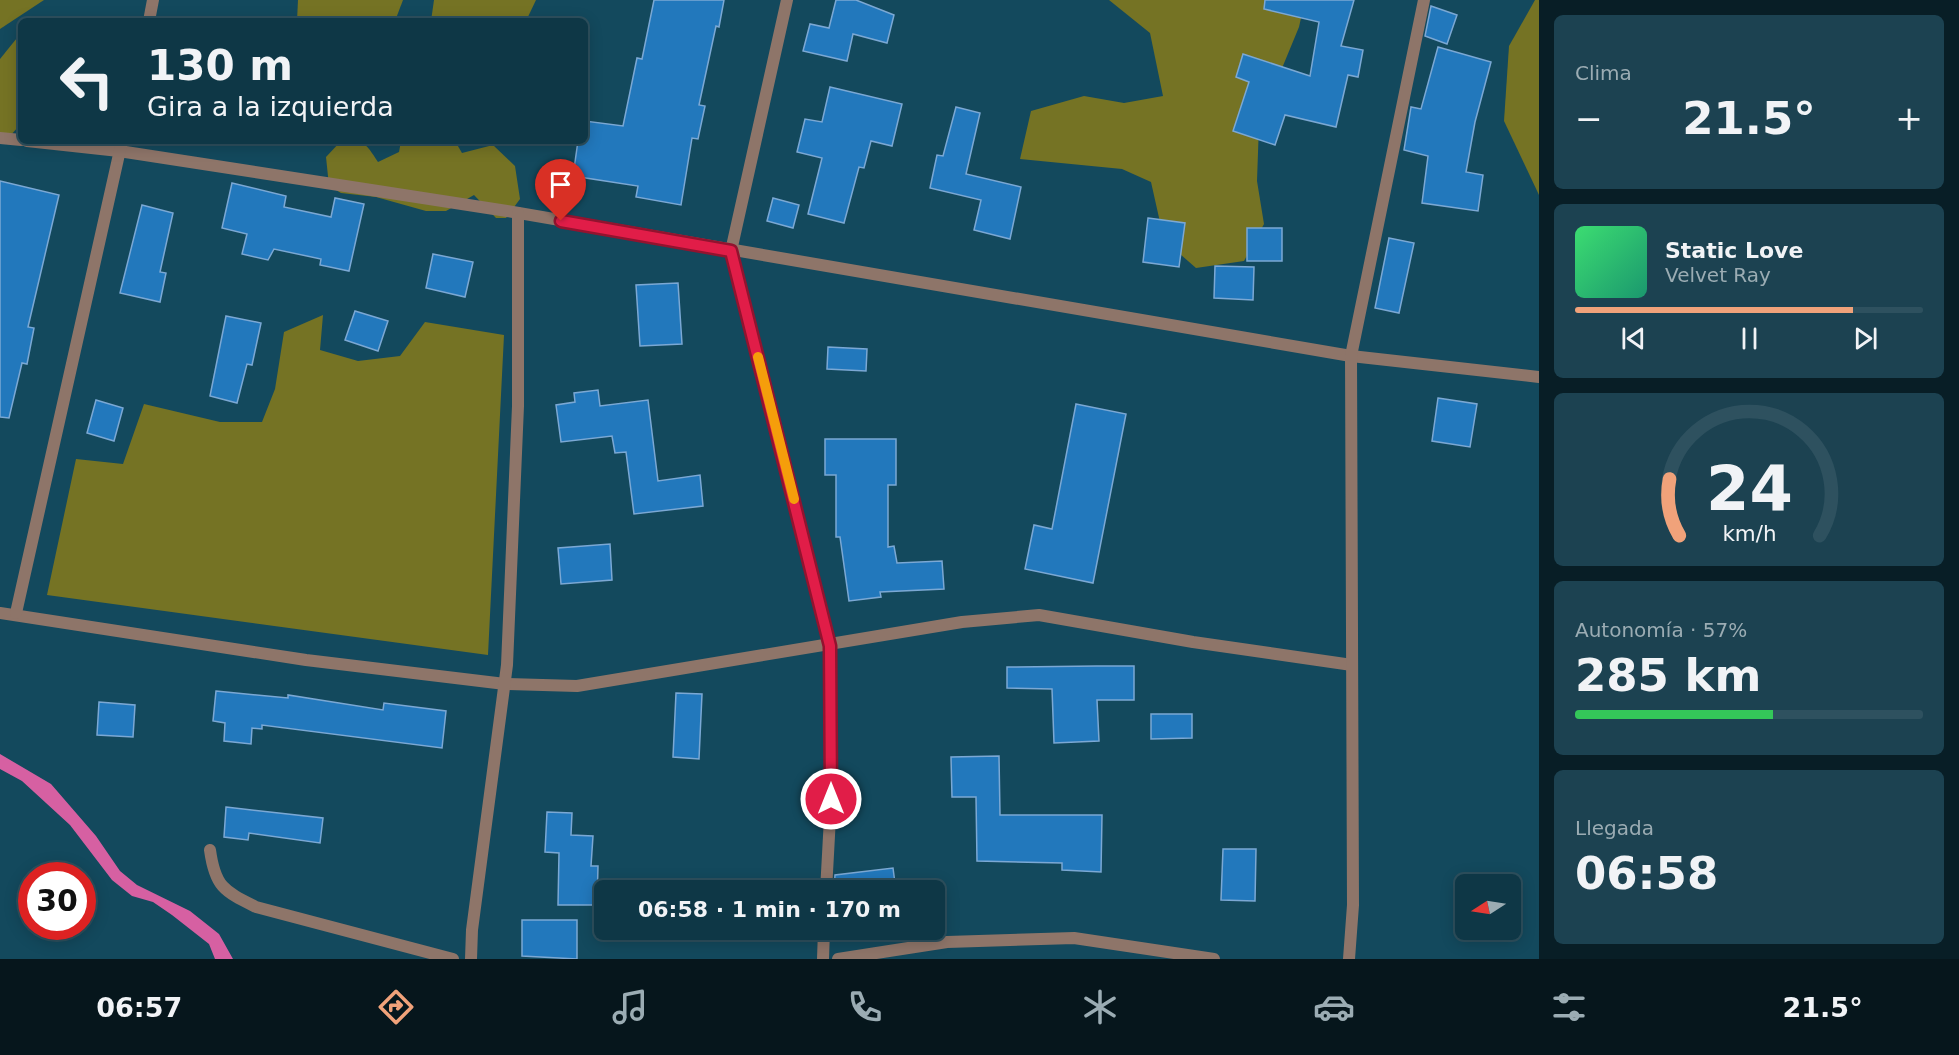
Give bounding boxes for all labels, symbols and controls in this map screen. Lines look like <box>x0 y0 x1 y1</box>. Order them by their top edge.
text: 130 m <box>147 41 293 90</box>
icon: left <box>48 42 126 120</box>
text: Clima <box>1575 61 1632 85</box>
text: Gira a la izquierda <box>147 91 394 122</box>
text: 21.5° <box>1682 92 1816 145</box>
text: − <box>1575 99 1603 138</box>
text: + <box>1895 99 1923 138</box>
pin <box>535 159 586 221</box>
icon: arrive <box>544 168 577 201</box>
text: Static Love <box>1665 238 1803 263</box>
text: Velvet Ray <box>1665 263 1771 287</box>
icon: previous <box>1617 322 1650 355</box>
icon: pause <box>1733 322 1766 355</box>
icon: next <box>1849 322 1882 355</box>
text: 24 <box>1706 453 1792 526</box>
text: km/h <box>1722 522 1776 547</box>
text: Autonomía · 57% <box>1575 618 1747 642</box>
text: 285 km <box>1575 649 1761 702</box>
position arrow <box>799 767 863 831</box>
text: Llegada <box>1575 816 1654 840</box>
text: 06:58 <box>1575 847 1718 900</box>
speed limit sign: 30 <box>18 862 96 940</box>
north arrow <box>1455 874 1521 940</box>
map controls <box>1455 874 1521 940</box>
text: 06:58 · 1 min · 170 m <box>638 897 901 922</box>
icon: directions <box>375 986 417 1028</box>
icon: music <box>609 986 651 1028</box>
icon: phone <box>844 986 886 1028</box>
icon: climate <box>1079 986 1121 1028</box>
icon: car <box>1313 986 1355 1028</box>
icon: filters <box>1548 986 1590 1028</box>
text: 06:57 <box>96 992 182 1023</box>
text: 21.5° <box>1783 992 1863 1023</box>

